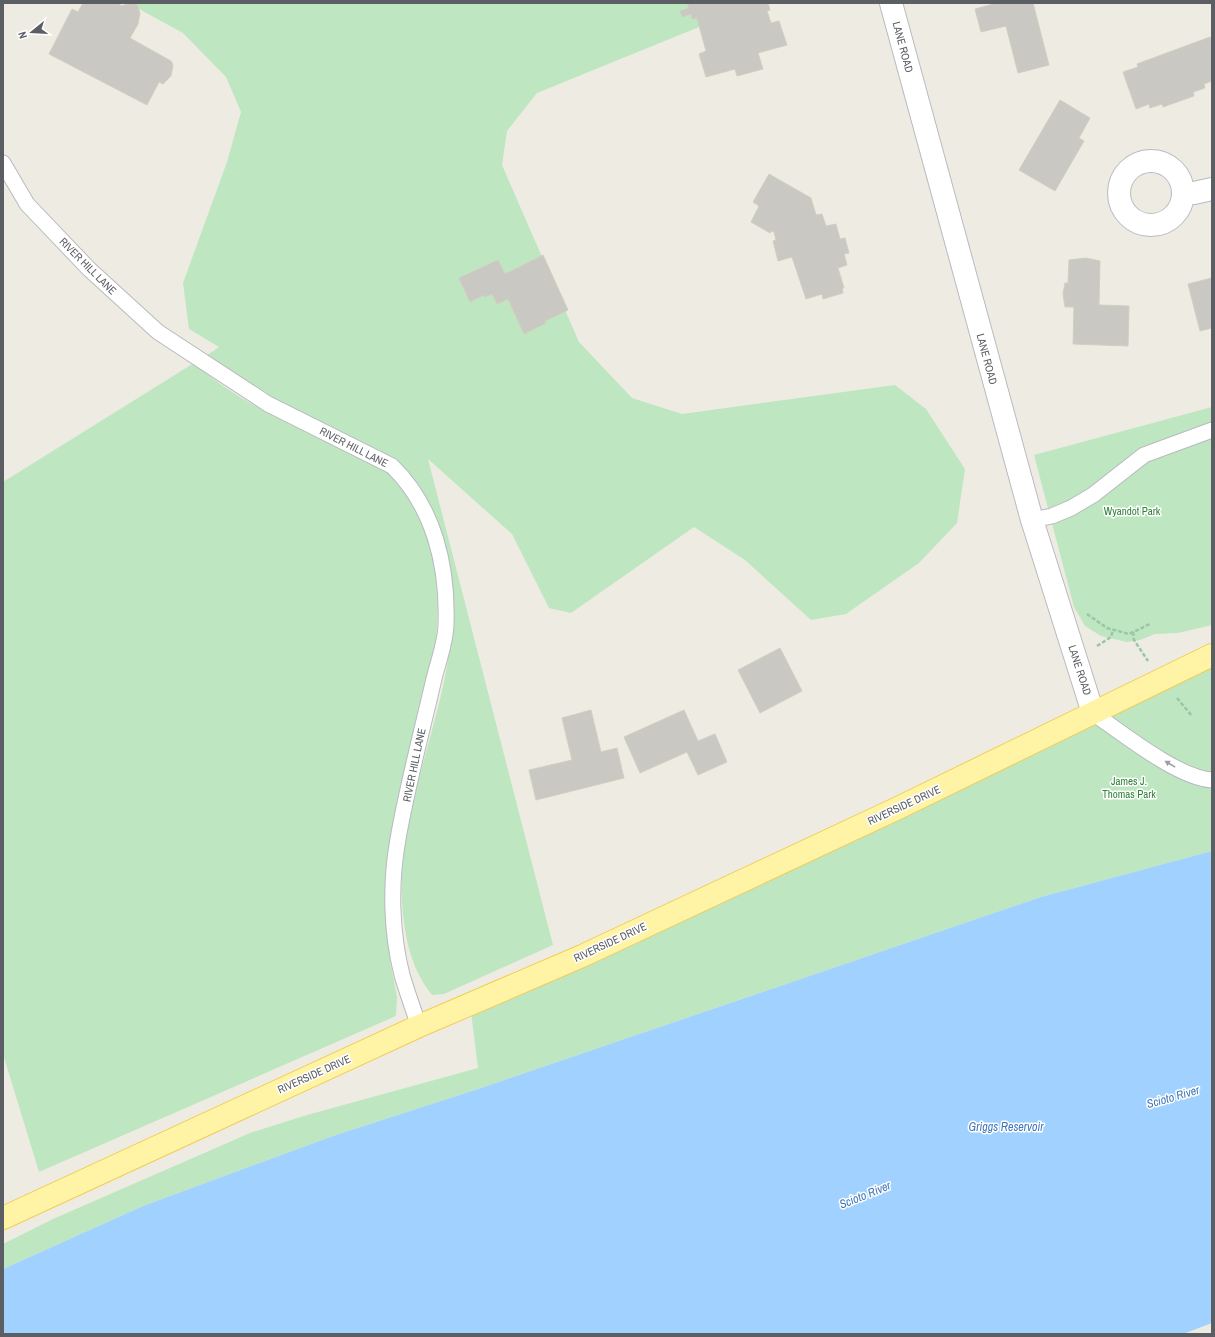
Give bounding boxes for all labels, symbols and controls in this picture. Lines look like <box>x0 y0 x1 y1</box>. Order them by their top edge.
north arrow <box>12 12 52 52</box>
street label: LANE ROAD <box>889 20 917 74</box>
text: N <box>15 30 30 40</box>
street label: RIVER HILL LANE <box>57 235 119 297</box>
street label: LANE ROAD <box>973 332 1001 386</box>
street label: RIVER HILL LANE <box>317 424 391 470</box>
park label: Wyandot Park <box>1104 504 1161 518</box>
street label: LANE ROAD <box>1065 643 1095 697</box>
street label: RIVER HILL LANE <box>399 727 429 803</box>
one-way arrow <box>1164 761 1176 768</box>
park label: James J. Thomas Park <box>1102 774 1156 801</box>
street label: RIVERSIDE DRIVE <box>865 782 943 828</box>
street label: RIVERSIDE DRIVE <box>571 919 649 965</box>
street label: RIVERSIDE DRIVE <box>275 1052 353 1096</box>
water label: Scioto River <box>1145 1082 1202 1112</box>
water label: Griggs Reservoir <box>969 1119 1044 1135</box>
water label: Scioto River <box>837 1177 894 1213</box>

